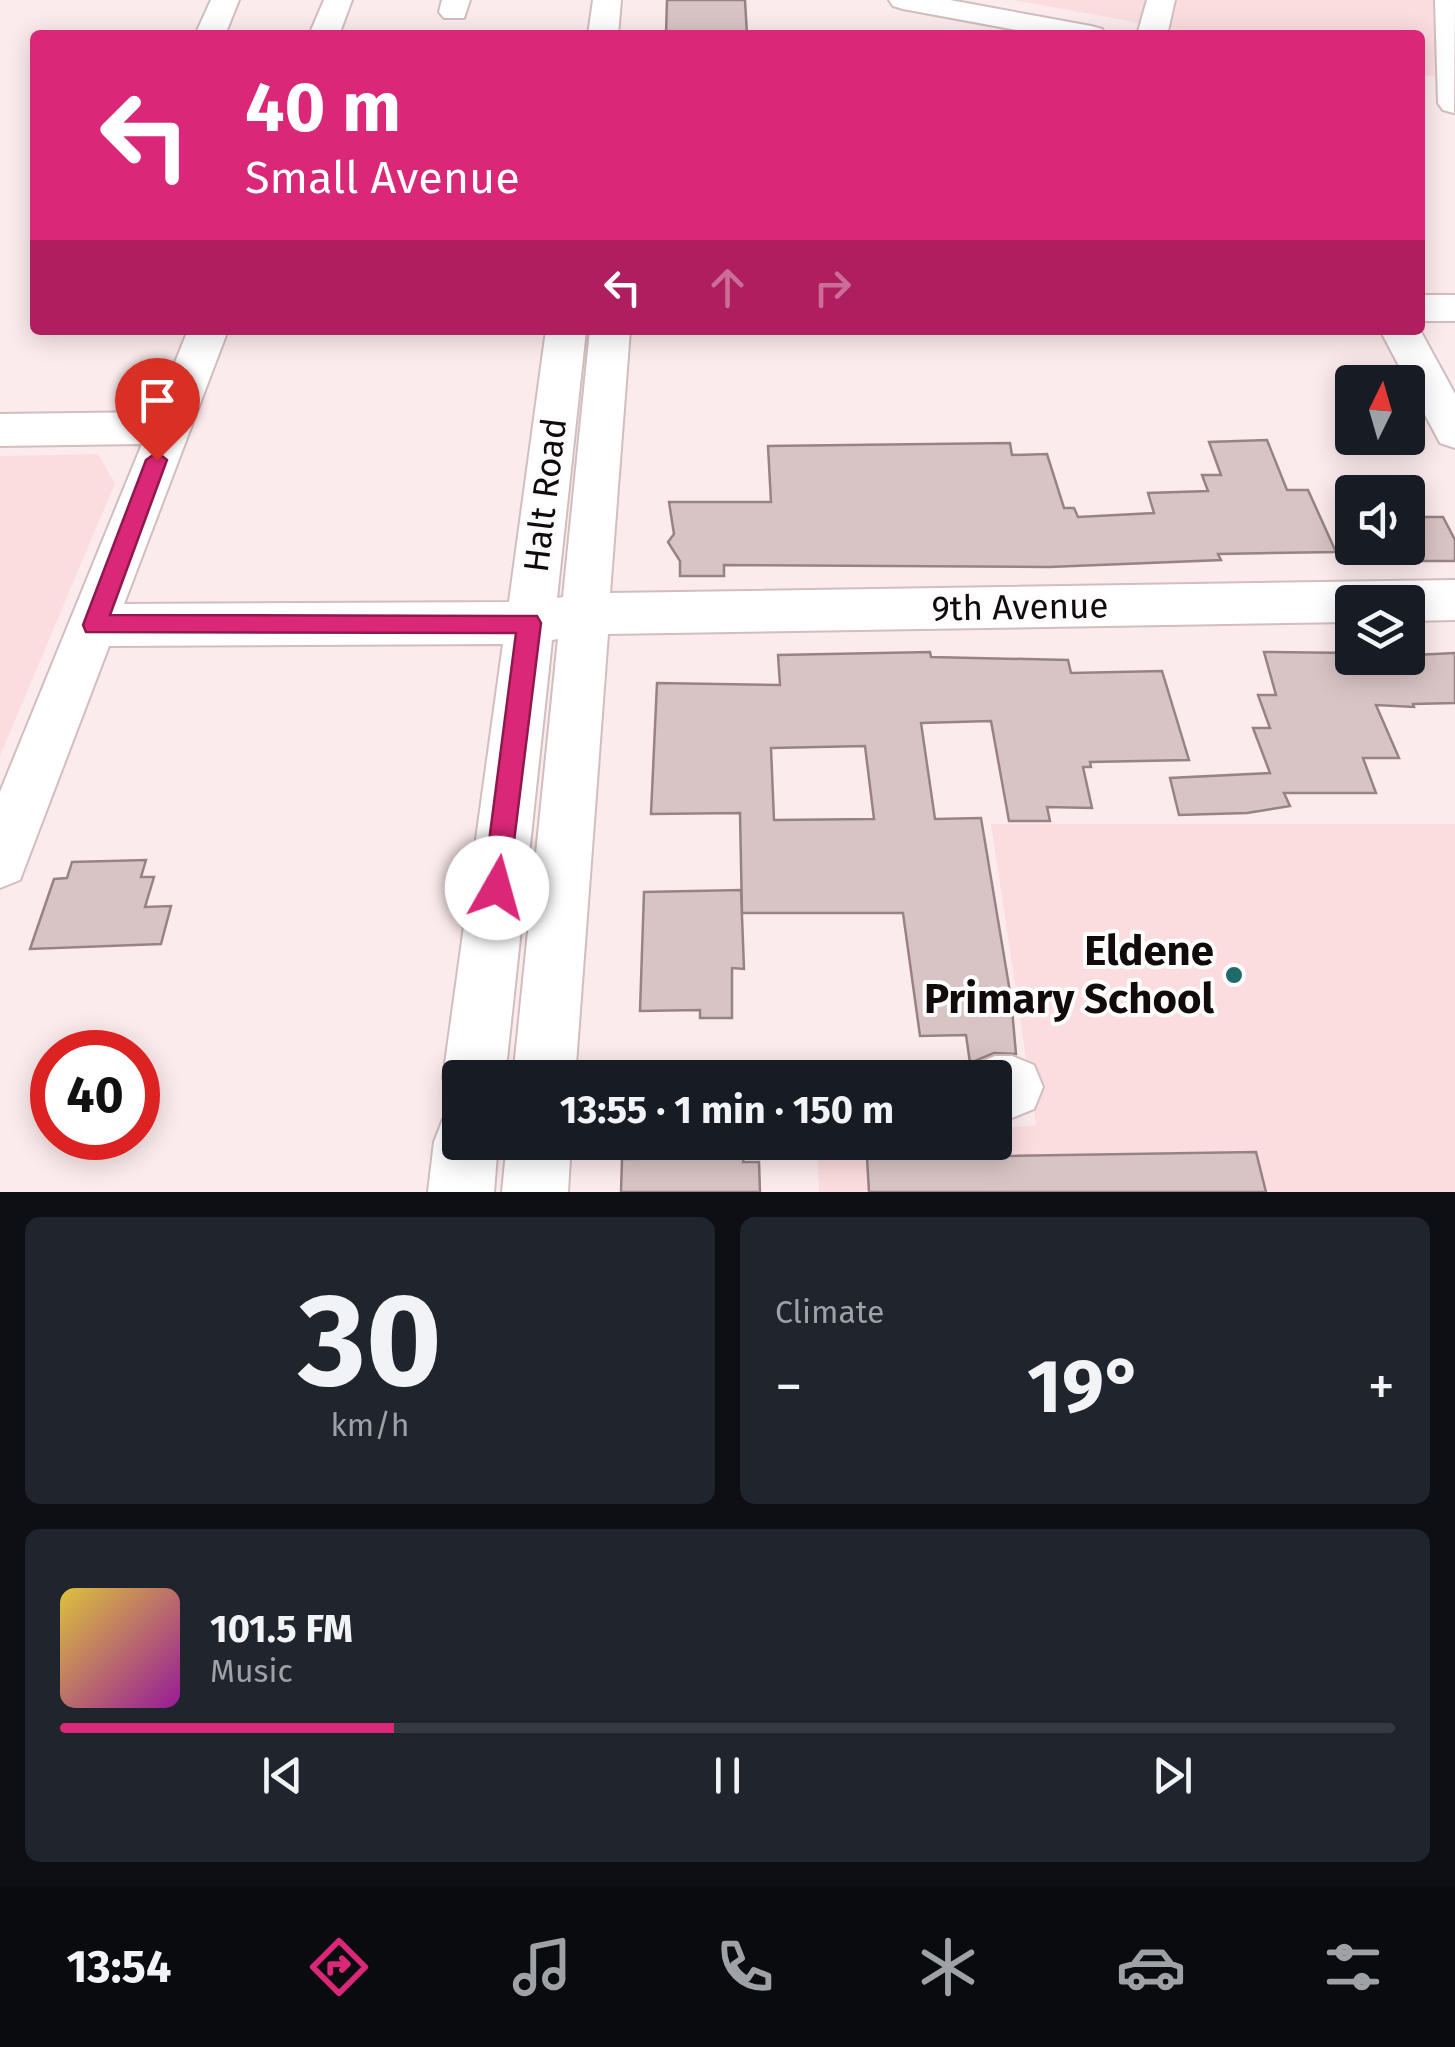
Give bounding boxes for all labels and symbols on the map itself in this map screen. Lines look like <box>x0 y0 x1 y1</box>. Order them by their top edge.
pin <box>115 358 200 461</box>
north arrow <box>1335 365 1425 455</box>
street label: Halt Road <box>515 415 575 575</box>
street label: 9th Avenue <box>931 584 1109 630</box>
position arrow <box>445 836 549 940</box>
place label: Eldene Primary School <box>924 926 1215 1024</box>
marker: Eldene Primary School <box>1223 964 1245 986</box>
speed limit sign: 40 <box>30 1030 160 1160</box>

